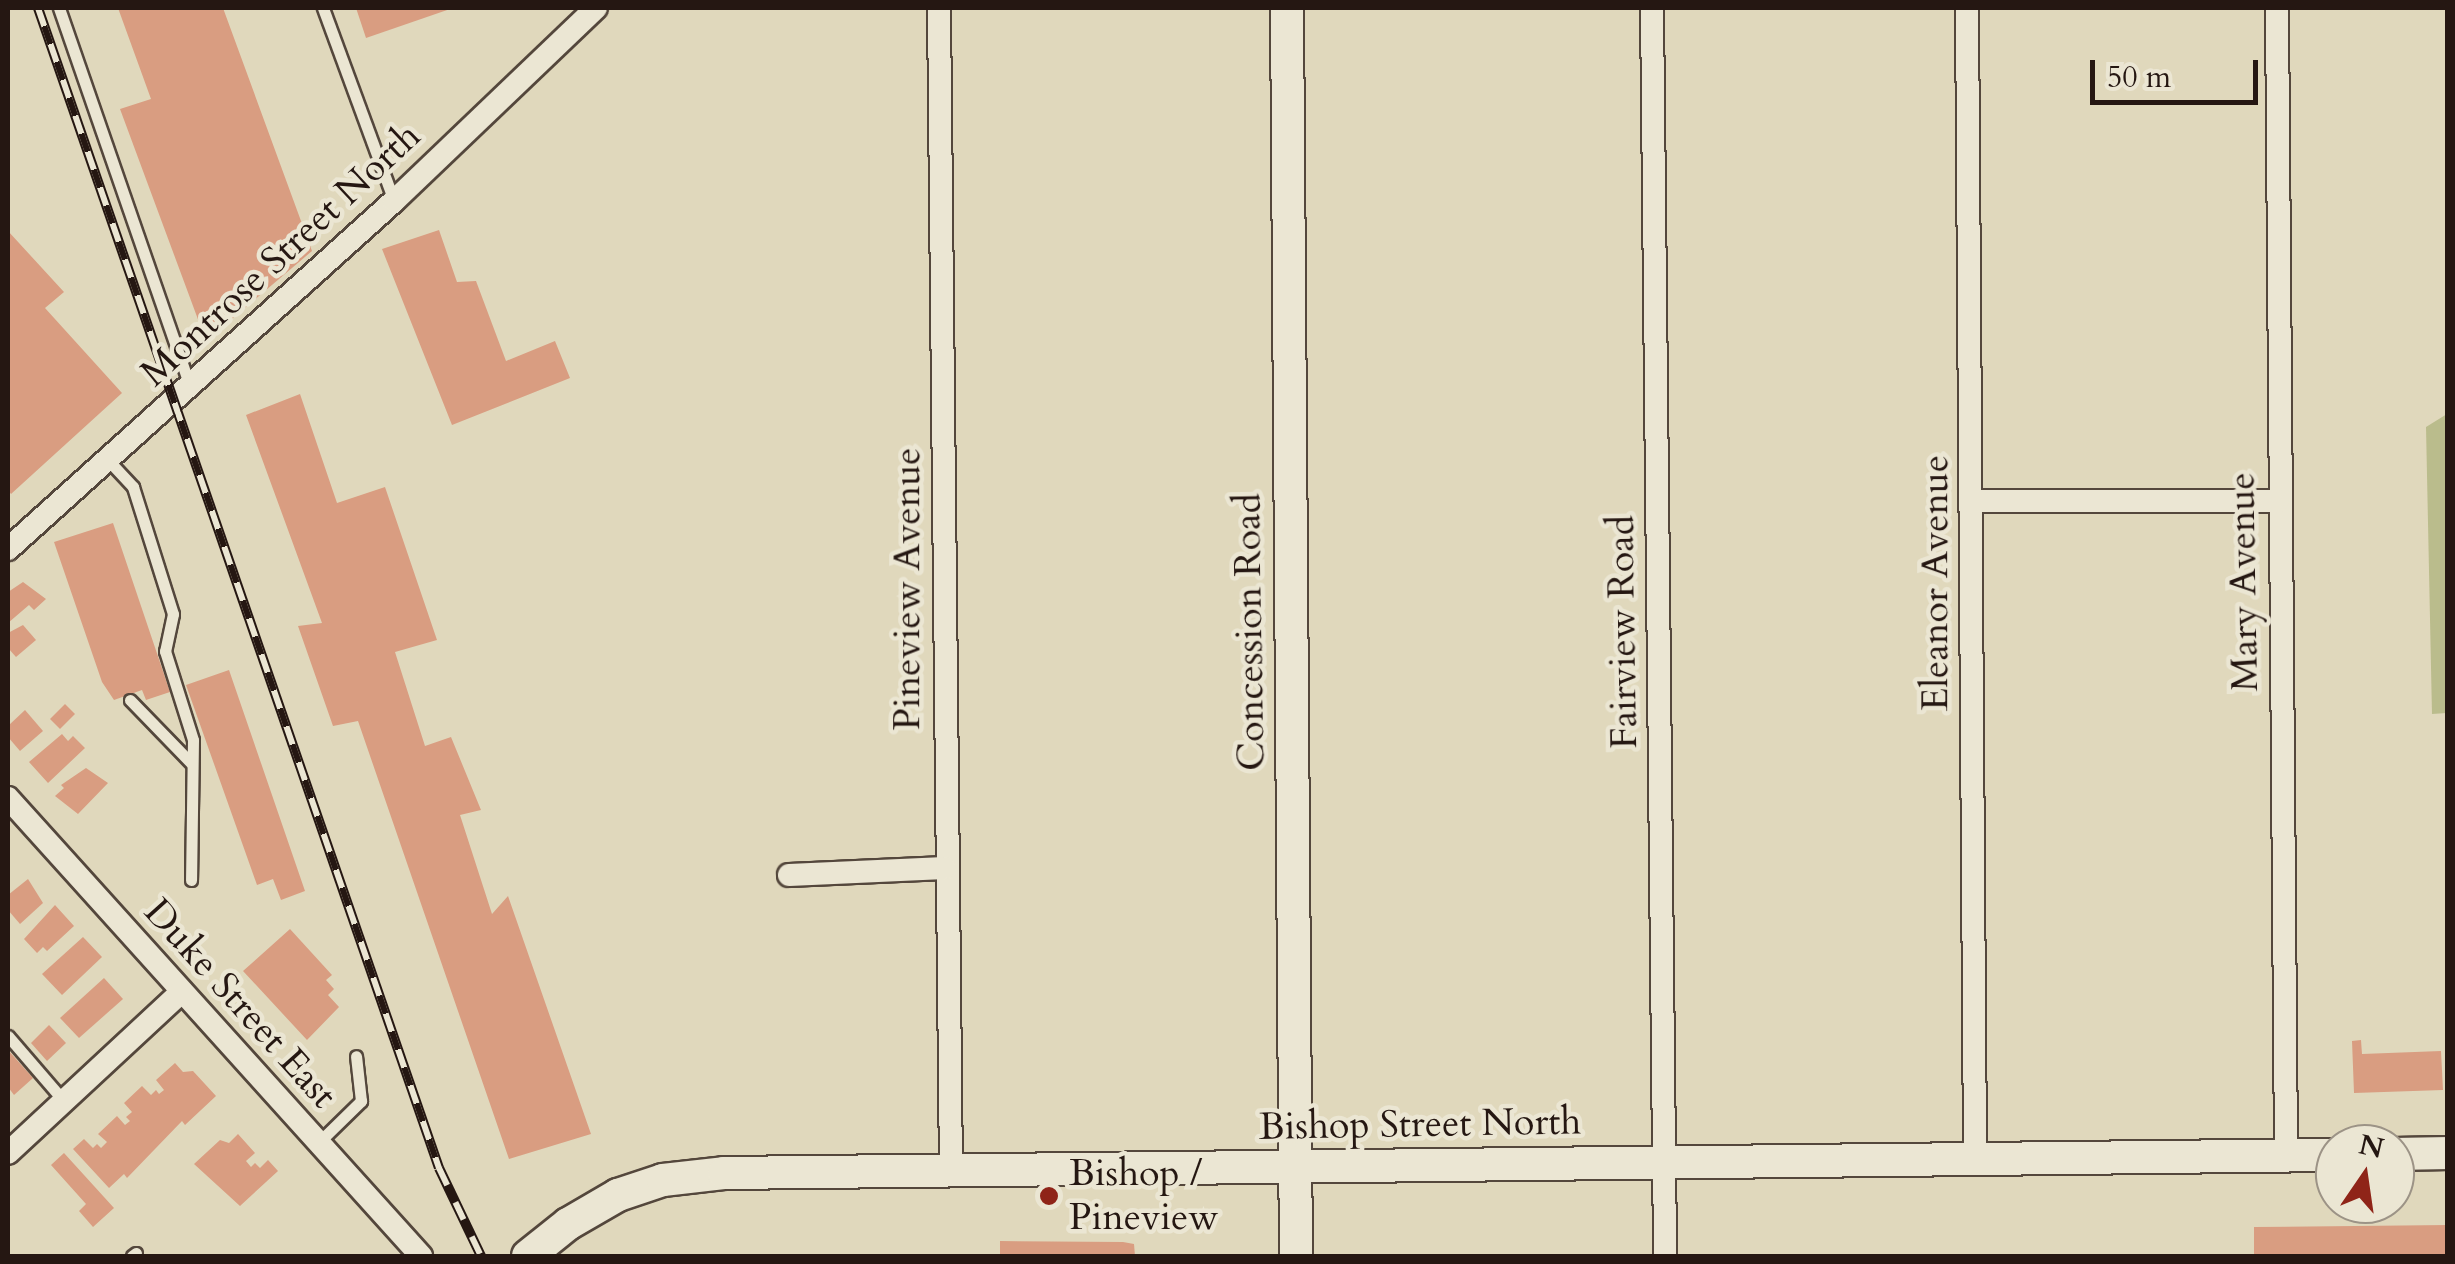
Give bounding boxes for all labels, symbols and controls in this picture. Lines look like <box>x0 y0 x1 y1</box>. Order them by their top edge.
scale bar <box>2095 40 2262 102</box>
text: 50 m <box>2107 57 2171 98</box>
street label: Montrose Street North <box>132 114 430 396</box>
street label: Pineview Avenue <box>885 447 931 731</box>
street label: Eleanor Avenue <box>1913 455 1959 711</box>
street label: Mary Avenue <box>2219 472 2269 692</box>
street label: Concession Road <box>1225 493 1275 771</box>
street label: Fairview Road <box>1598 515 1648 749</box>
street label: Duke Street East <box>134 890 346 1118</box>
street label: Bishop Street North <box>1258 1099 1582 1151</box>
north arrow <box>2315 1124 2415 1224</box>
text: N <box>2355 1125 2387 1168</box>
place label: Bishop / Pineview <box>1069 1151 1219 1240</box>
marker: Bishop / Pineview <box>1038 1185 1060 1207</box>

